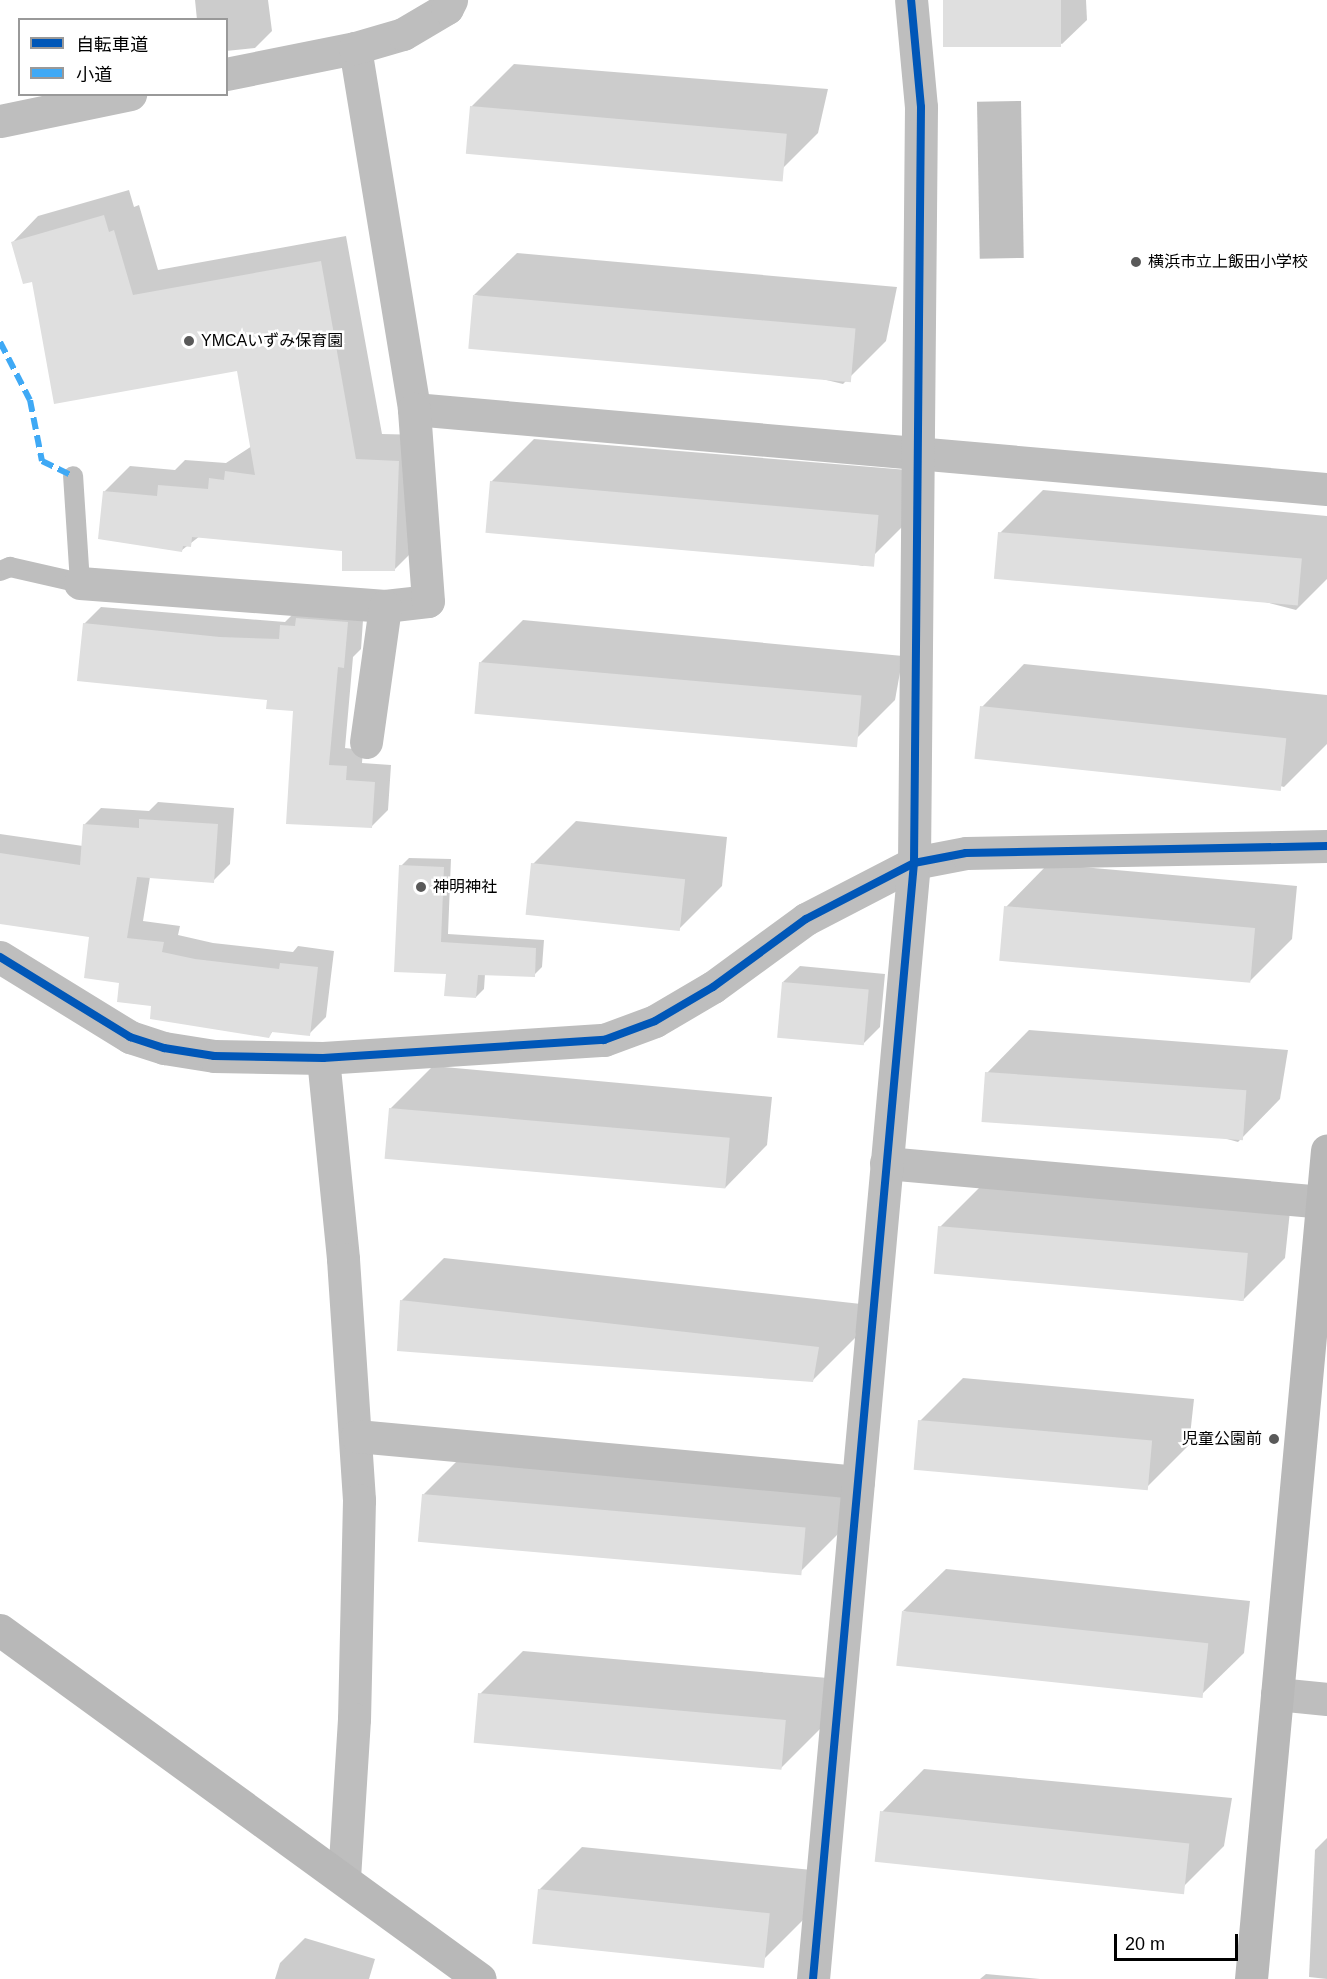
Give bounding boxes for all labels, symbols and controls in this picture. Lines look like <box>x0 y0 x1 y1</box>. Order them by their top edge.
legend <box>18 18 228 96</box>
text: 自転車道 <box>76 35 148 55</box>
text: 小道 <box>76 65 112 85</box>
place label: 横浜市立上飯田小学校 <box>1148 252 1308 272</box>
marker: 横浜市立上飯田小学校 <box>1129 255 1143 269</box>
place label: YMCAいずみ保育園 <box>201 331 343 351</box>
marker: YMCAいずみ保育園 <box>182 334 196 348</box>
place label: 神明神社 <box>433 877 497 897</box>
marker: 神明神社 <box>414 880 428 894</box>
place label: 児童公園前 <box>1182 1429 1262 1449</box>
marker: 児童公園前 <box>1267 1432 1281 1446</box>
scale bar <box>1117 1922 1242 1960</box>
text: 20 m <box>1125 1934 1165 1954</box>

